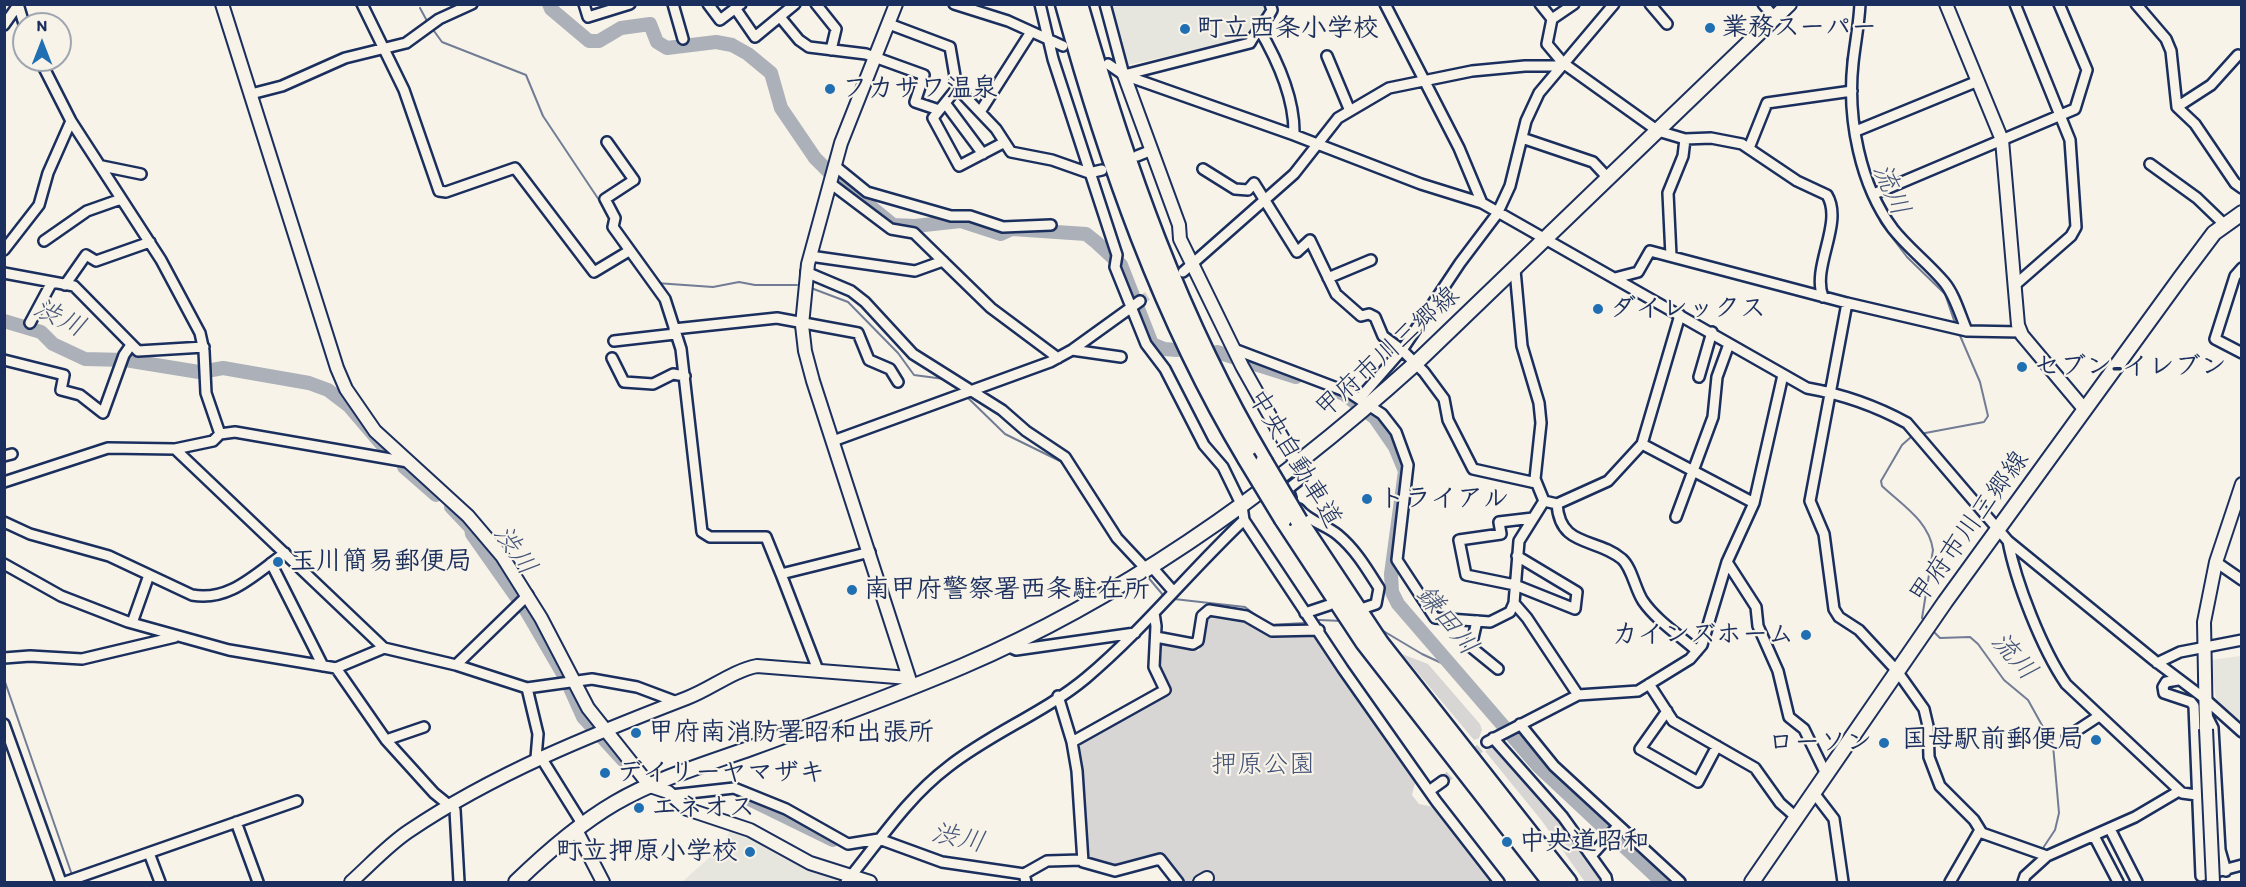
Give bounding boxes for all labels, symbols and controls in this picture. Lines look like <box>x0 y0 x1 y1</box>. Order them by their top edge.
north arrow <box>12 12 72 72</box>
place label: 業務スーパー <box>1722 12 1877 44</box>
place label: 町立西条小学校 <box>1197 13 1379 45</box>
text: N <box>37 16 47 35</box>
marker: 業務スーパー <box>1703 21 1717 35</box>
marker: 町立西条小学校 <box>1178 22 1192 36</box>
place label: フカサワ温泉 <box>842 73 998 105</box>
marker: フカサワ温泉 <box>823 82 837 96</box>
water label: 流川 <box>1864 159 1916 221</box>
street label: 甲府市川三郷線 <box>1310 281 1466 425</box>
water label: 渋川 <box>28 293 90 345</box>
place label: ダイレックス <box>1610 293 1766 325</box>
marker: ダイレックス <box>1591 302 1605 316</box>
place label: セブン-イレブン <box>2034 351 2226 383</box>
marker: セブン-イレブン <box>2015 360 2029 374</box>
street label: 中央自動車道 <box>1240 384 1348 534</box>
street label: 甲府市川三郷線 <box>1904 445 2036 611</box>
place label: トライアル <box>1379 483 1509 515</box>
marker: トライアル <box>1360 492 1374 506</box>
water label: 渋川 <box>485 520 543 582</box>
place label: 玉川簡易郵便局 <box>290 546 472 578</box>
marker: 玉川簡易郵便局 <box>271 555 285 569</box>
place label: 南甲府警察署西条駐在所 <box>864 574 1150 606</box>
water label: 鎌田川 <box>1408 579 1484 663</box>
marker: 南甲府警察署西条駐在所 <box>845 583 859 597</box>
place label: カインズホーム <box>1612 619 1794 651</box>
water label: 流川 <box>1983 626 2043 688</box>
marker: カインズホーム <box>1799 628 1813 642</box>
place label: 甲府南消防署昭和出張所 <box>648 717 934 749</box>
place label: 国母駅前郵便局 <box>1902 724 2084 756</box>
marker: 甲府南消防署昭和出張所 <box>629 726 643 740</box>
place label: ローソン <box>1768 727 1872 759</box>
marker: 国母駅前郵便局 <box>2089 733 2103 747</box>
marker: ローソン <box>1877 736 1891 750</box>
park label: 押原公園 <box>1211 749 1315 781</box>
place label: デイリーヤマザキ <box>617 757 825 789</box>
marker: デイリーヤマザキ <box>598 766 612 780</box>
place label: エネオス <box>651 792 755 824</box>
marker: エネオス <box>632 801 646 815</box>
water label: 渋川 <box>928 818 988 860</box>
place label: 中央道昭和 <box>1519 826 1649 858</box>
marker: 中央道昭和 <box>1500 835 1514 849</box>
place label: 町立押原小学校 <box>556 836 738 868</box>
marker: 町立押原小学校 <box>743 845 757 859</box>

